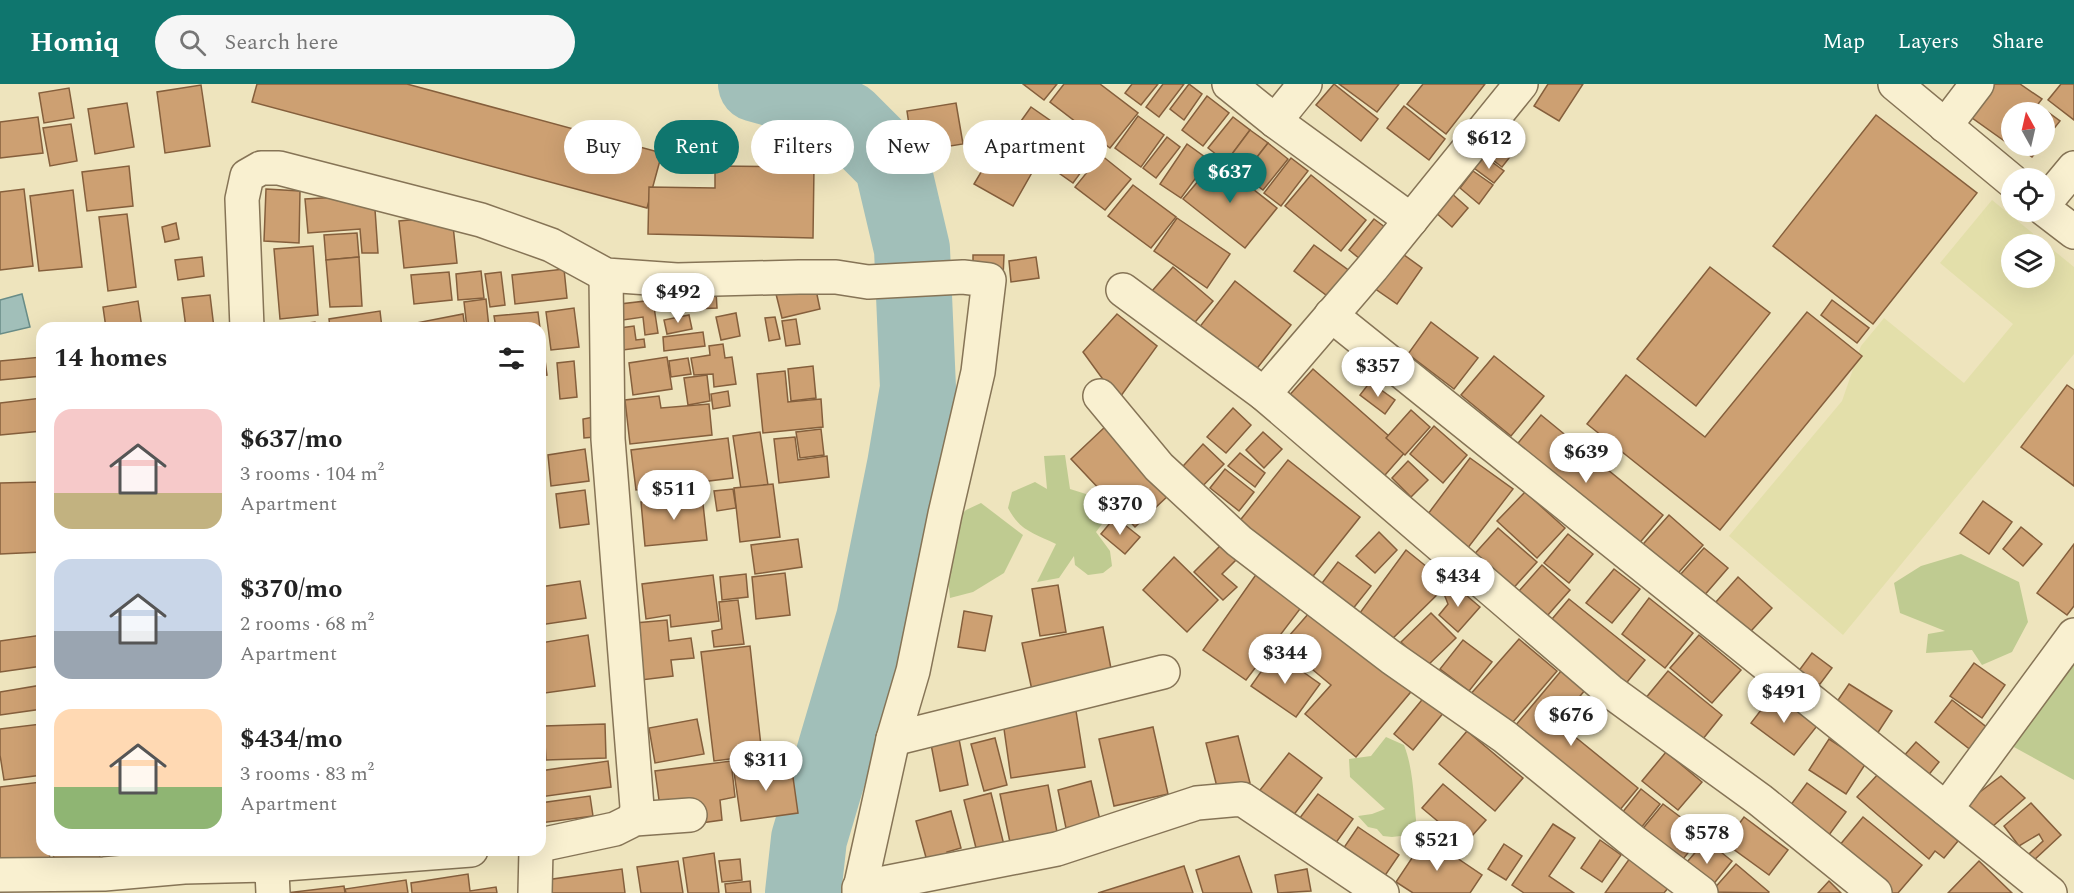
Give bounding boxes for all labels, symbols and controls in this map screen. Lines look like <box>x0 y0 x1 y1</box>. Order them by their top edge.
search box <box>155 15 575 69</box>
text: Homiq <box>30 21 119 64</box>
icon: search <box>176 26 209 59</box>
text: Search here <box>224 26 339 59</box>
text: Map <box>1823 26 1865 58</box>
text: Layers <box>1898 26 1959 58</box>
text: Share <box>1992 26 2044 58</box>
north arrow <box>2001 102 2055 156</box>
map controls <box>2001 102 2055 288</box>
pin: $612 <box>1453 119 1525 170</box>
chip: Buy <box>564 120 642 174</box>
chip: Rent <box>654 120 739 174</box>
chip: Filters <box>751 120 854 174</box>
chip: New <box>866 120 951 174</box>
chip: Apartment <box>963 120 1107 174</box>
text: $612 <box>1467 123 1511 153</box>
pin: $637 <box>1194 153 1266 204</box>
text: $637 <box>1208 157 1252 187</box>
button: locate <box>2001 168 2055 222</box>
button: layers <box>2001 234 2055 288</box>
pin: $492 <box>642 273 714 324</box>
text: $492 <box>656 277 700 307</box>
text: 14 homes <box>54 338 168 378</box>
icon: filters <box>495 342 528 375</box>
pin: $357 <box>1342 347 1414 398</box>
text: $357 <box>1356 351 1400 381</box>
text: $637/mo <box>240 419 343 459</box>
icon: home <box>102 433 174 505</box>
pin: $639 <box>1550 433 1622 484</box>
text: $639 <box>1564 437 1608 467</box>
text: 3 rooms · 104 m² <box>240 459 384 489</box>
pin: $511 <box>638 470 710 521</box>
text: $511 <box>652 474 696 504</box>
pin: $370 <box>1084 485 1156 536</box>
text: Apartment <box>240 489 337 519</box>
text: $370 <box>1098 489 1142 519</box>
pin: $434 <box>1422 557 1494 608</box>
text: $434 <box>1436 561 1480 591</box>
text: $370/mo <box>240 569 343 609</box>
icon: home <box>102 583 174 655</box>
text: 2 rooms · 68 m² <box>240 609 374 639</box>
pin: $344 <box>1249 634 1321 685</box>
text: $344 <box>1263 638 1307 668</box>
text: Apartment <box>240 639 337 669</box>
pin: $491 <box>1748 673 1820 724</box>
text: $491 <box>1762 677 1806 707</box>
pin: $676 <box>1535 696 1607 747</box>
text: $676 <box>1549 700 1593 730</box>
text: $434/mo <box>240 719 343 759</box>
icon: home <box>102 733 174 805</box>
pin: $311 <box>730 741 802 792</box>
text: $311 <box>744 745 788 775</box>
text: 3 rooms · 83 m² <box>240 759 374 789</box>
text: Apartment <box>240 789 337 819</box>
pin: $578 <box>1671 814 1743 865</box>
text: $578 <box>1685 818 1729 848</box>
pin: $521 <box>1401 821 1473 872</box>
text: $521 <box>1415 825 1459 855</box>

